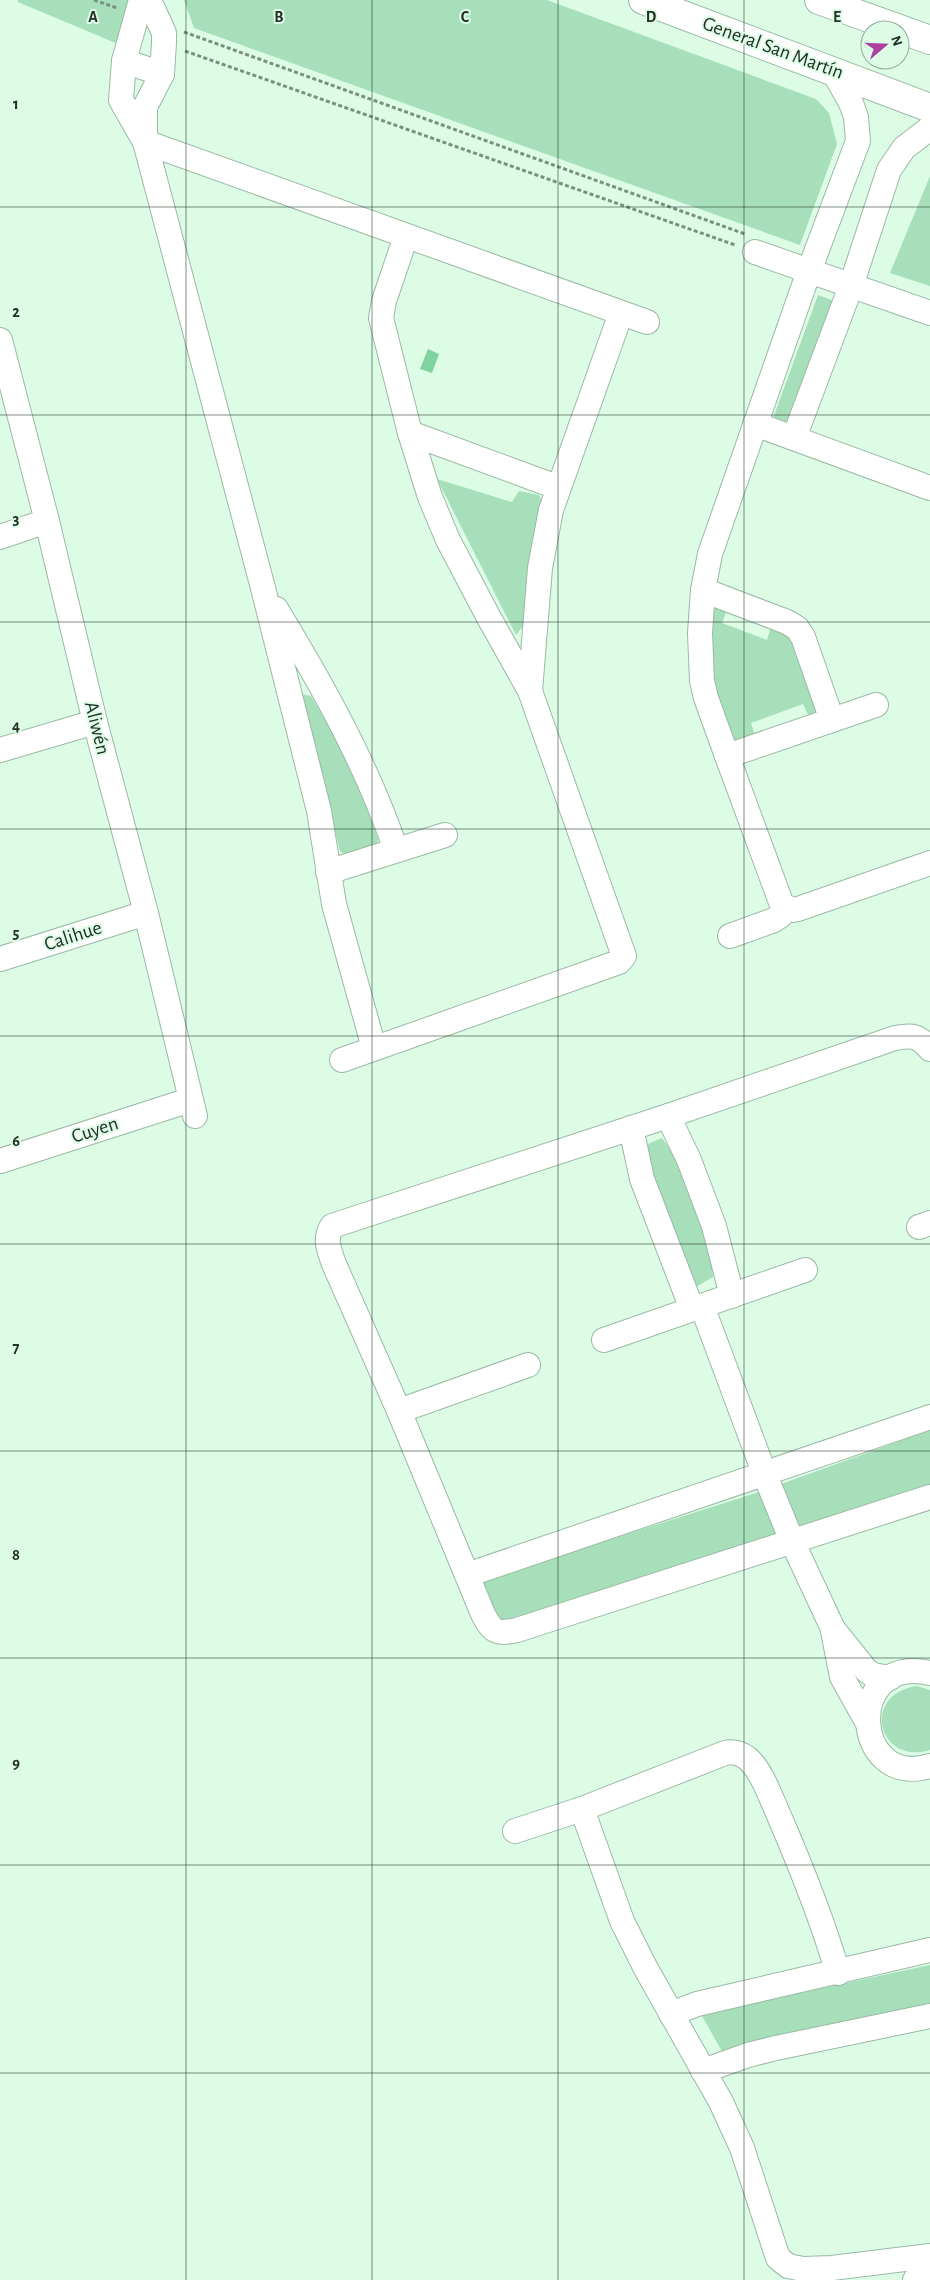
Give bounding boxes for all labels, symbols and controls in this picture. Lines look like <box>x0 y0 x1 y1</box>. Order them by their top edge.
text: A <box>88 9 98 25</box>
text: B <box>274 9 284 25</box>
text: C <box>461 9 470 25</box>
text: D <box>646 9 657 25</box>
text: E <box>833 9 841 25</box>
street label: General San Martín <box>700 13 846 83</box>
north arrow <box>860 20 910 70</box>
text: N <box>888 34 905 48</box>
text: 1 <box>13 96 19 112</box>
text: 2 <box>12 304 20 320</box>
text: 3 <box>13 511 20 527</box>
street label: Aliwén <box>81 699 113 757</box>
text: 4 <box>12 718 20 734</box>
street label: Calihue <box>42 917 104 955</box>
text: 5 <box>13 925 20 941</box>
street label: Cuyen <box>69 1113 121 1147</box>
text: 6 <box>12 1133 20 1149</box>
text: 7 <box>13 1340 20 1356</box>
text: 8 <box>12 1547 20 1563</box>
text: 9 <box>12 1755 20 1771</box>

